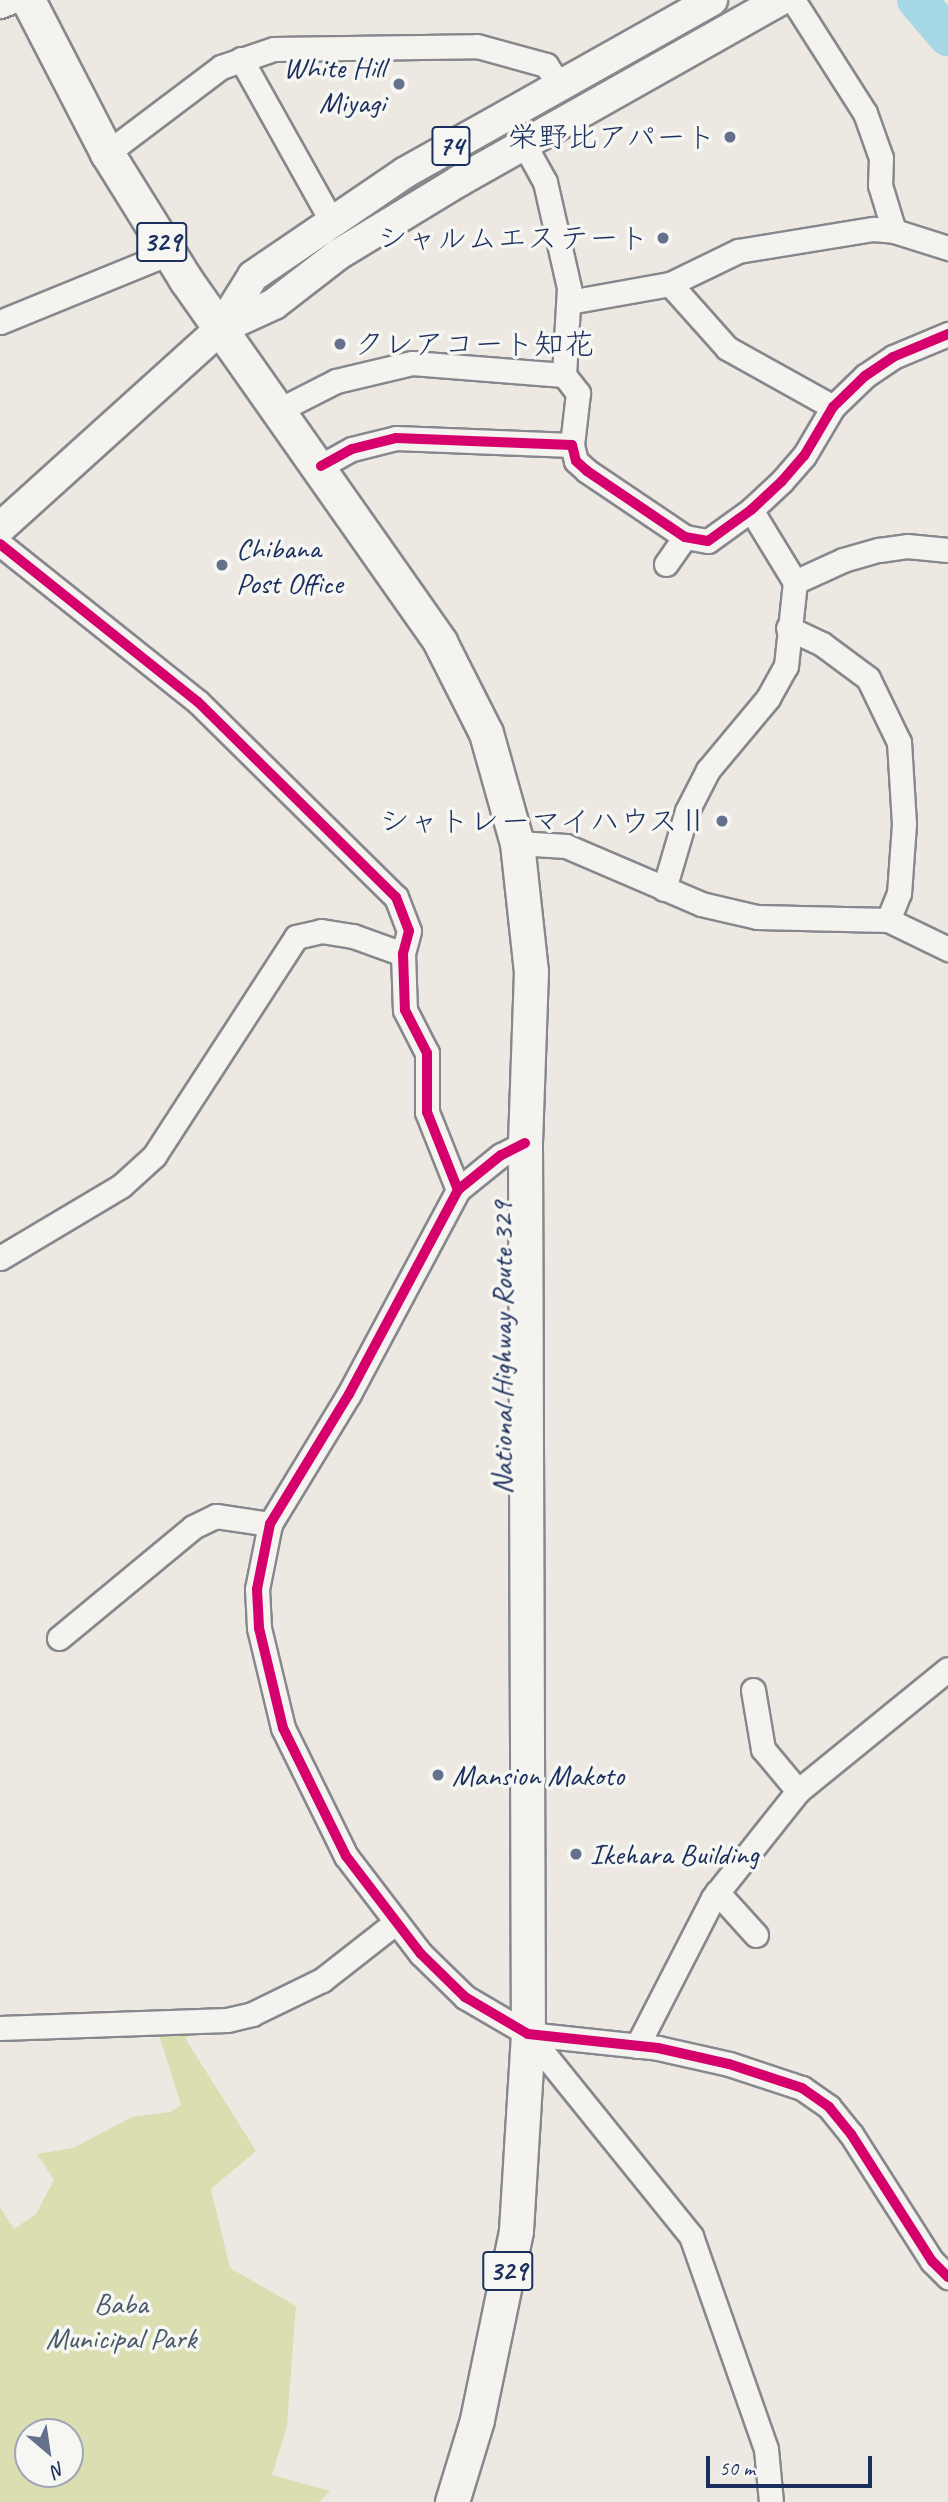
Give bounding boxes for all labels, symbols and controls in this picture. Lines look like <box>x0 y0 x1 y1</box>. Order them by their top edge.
place label: White Hill Miyagi <box>283 49 385 119</box>
marker: White Hill Miyagi <box>391 76 407 92</box>
place label: 栄野比アパート <box>506 119 716 155</box>
road number: 74 <box>430 122 472 170</box>
marker: 栄野比アパート <box>722 129 738 145</box>
road number: 329 <box>136 218 188 266</box>
place label: シャルムエステート <box>379 220 649 256</box>
marker: シャルムエステート <box>655 230 671 246</box>
place label: クレアコート知花 <box>354 326 594 362</box>
marker: クレアコート知花 <box>332 336 348 352</box>
place label: Chibana Post Office <box>236 530 342 600</box>
marker: Chibana Post Office <box>214 557 230 573</box>
place label: シャトレーマイハウスⅡ <box>377 803 708 839</box>
marker: シャトレーマイハウスⅡ <box>714 813 730 829</box>
street label: National Highway Route 329 <box>484 1201 520 1495</box>
place label: Mansion Makoto <box>452 1757 624 1793</box>
marker: Mansion Makoto <box>430 1767 446 1783</box>
place label: Ikehara Building <box>590 1836 759 1872</box>
marker: Ikehara Building <box>568 1846 584 1862</box>
road number: 329 <box>482 2246 534 2296</box>
park label: Baba Municipal Park <box>45 2285 197 2356</box>
north arrow <box>14 2418 84 2488</box>
scale bar <box>710 2442 876 2486</box>
text: 50 m <box>719 2455 755 2481</box>
text: N <box>47 2456 69 2483</box>

